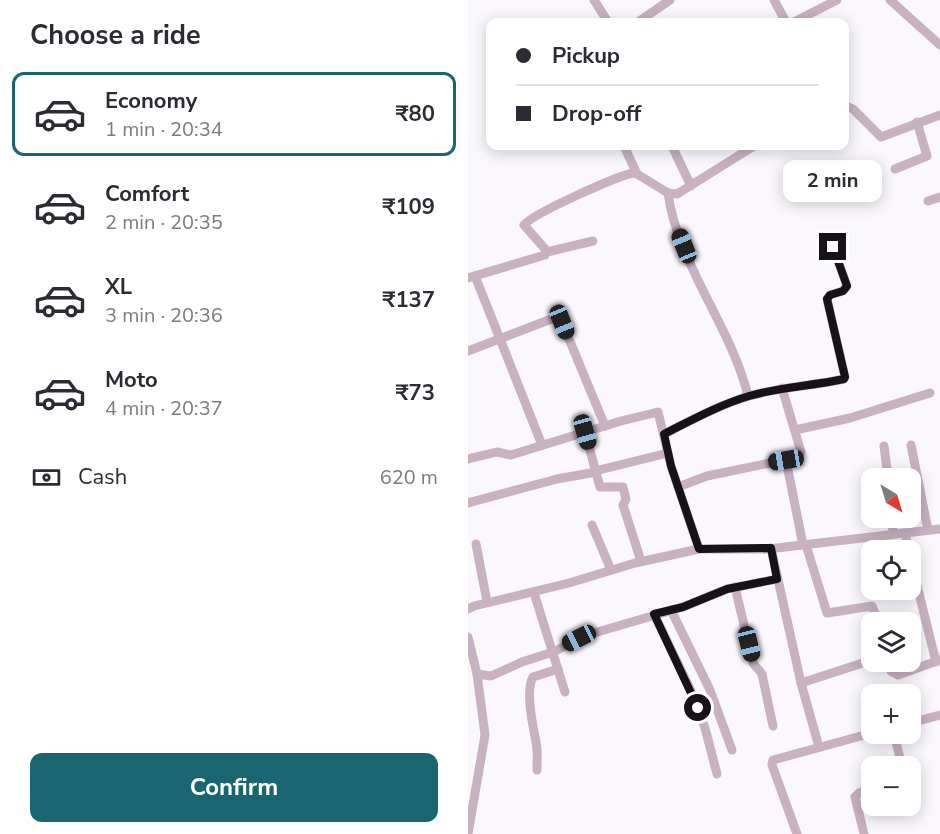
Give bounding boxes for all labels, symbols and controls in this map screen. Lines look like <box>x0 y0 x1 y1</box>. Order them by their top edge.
text: Choose a ride <box>30 17 201 54</box>
text: Pickup <box>552 41 620 71</box>
text: Economy <box>105 86 197 116</box>
icon: car <box>33 87 87 141</box>
text: ₹80 <box>395 99 435 129</box>
text: Drop-off <box>552 99 641 129</box>
text: 1 min · 20:34 <box>105 116 223 143</box>
callout: 2 min <box>784 160 883 202</box>
text: 2 min <box>807 167 858 194</box>
text: Comfort <box>105 179 189 209</box>
icon: car <box>33 180 87 234</box>
text: ₹109 <box>382 192 435 222</box>
text: 2 min · 20:35 <box>105 209 223 236</box>
car <box>669 226 699 266</box>
route end <box>819 233 846 260</box>
text: XL <box>105 272 132 302</box>
icon: car <box>33 273 87 327</box>
text: ₹137 <box>382 285 435 315</box>
text: 3 min · 20:36 <box>105 302 223 329</box>
car <box>547 302 577 342</box>
text: Moto <box>105 365 158 395</box>
icon: car <box>33 366 87 420</box>
text: ₹73 <box>395 378 435 408</box>
text: 4 min · 20:37 <box>105 395 223 422</box>
car <box>571 412 599 452</box>
car <box>767 448 805 472</box>
icon: cash <box>30 461 63 494</box>
text: Cash <box>78 462 127 492</box>
text: 620 m <box>380 464 438 491</box>
north arrow <box>861 468 921 528</box>
map controls <box>861 468 921 816</box>
button: locate <box>861 540 921 600</box>
button: layers <box>861 612 921 672</box>
car <box>559 622 599 654</box>
car <box>736 624 762 664</box>
button: + <box>861 684 921 744</box>
route start <box>684 694 711 721</box>
button: Confirm <box>30 753 438 822</box>
button: − <box>861 756 921 816</box>

